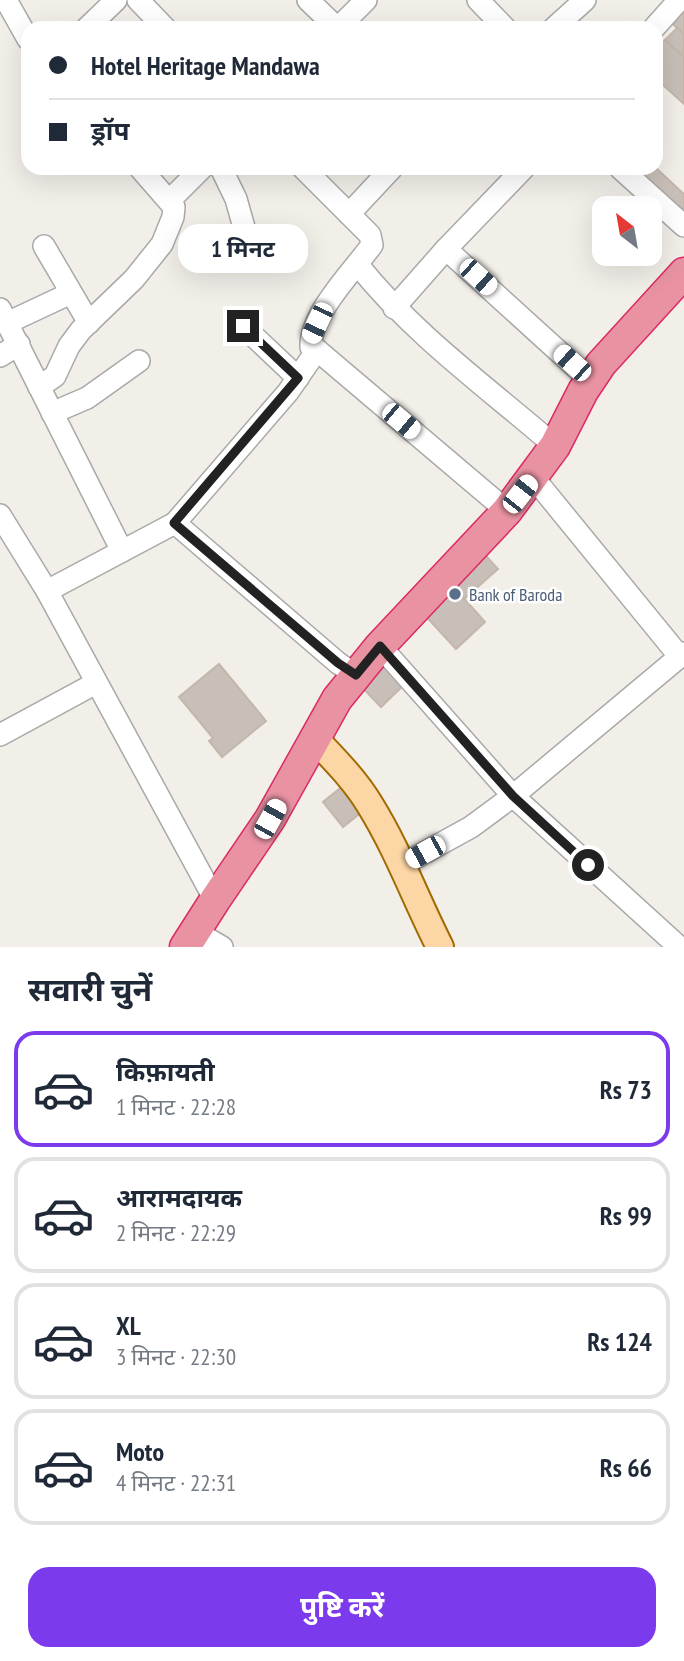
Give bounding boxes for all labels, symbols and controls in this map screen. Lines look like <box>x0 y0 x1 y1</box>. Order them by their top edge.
text: Hotel Heritage Mandawa <box>91 49 320 82</box>
text: ड्रॉप <box>91 114 129 147</box>
north arrow <box>592 196 662 266</box>
map controls <box>592 196 662 266</box>
callout: 1 मिनट <box>178 224 308 274</box>
text: 1 मिनट <box>211 234 275 263</box>
car <box>456 255 501 299</box>
car <box>299 300 336 346</box>
route end <box>227 310 259 342</box>
car <box>550 341 595 385</box>
car <box>379 399 424 443</box>
car <box>499 471 542 517</box>
place label: Bank of Baroda <box>469 583 562 606</box>
marker: Bank of Baroda <box>447 586 463 602</box>
car <box>251 796 290 842</box>
car <box>402 833 449 871</box>
route start <box>572 849 604 881</box>
text: सवारी चुनें <box>28 968 152 1010</box>
text: किफ़ायती <box>116 1055 215 1088</box>
icon: car <box>32 1058 95 1121</box>
text: Rs 73 <box>600 1073 652 1106</box>
text: 1 मिनट · 22:28 <box>116 1092 236 1121</box>
text: आरामदायक <box>116 1181 242 1214</box>
icon: car <box>32 1184 95 1247</box>
text: Rs 99 <box>600 1199 652 1232</box>
text: 2 मिनट · 22:29 <box>116 1218 236 1247</box>
text: XL <box>116 1309 141 1342</box>
icon: car <box>32 1310 95 1373</box>
text: Rs 124 <box>587 1325 652 1358</box>
text: 3 मिनट · 22:30 <box>116 1342 236 1371</box>
text: Moto <box>116 1435 164 1468</box>
icon: car <box>32 1436 95 1499</box>
text: Rs 66 <box>600 1451 652 1484</box>
text: 4 मिनट · 22:31 <box>116 1468 236 1497</box>
button: पुष्टि करें <box>28 1567 656 1647</box>

